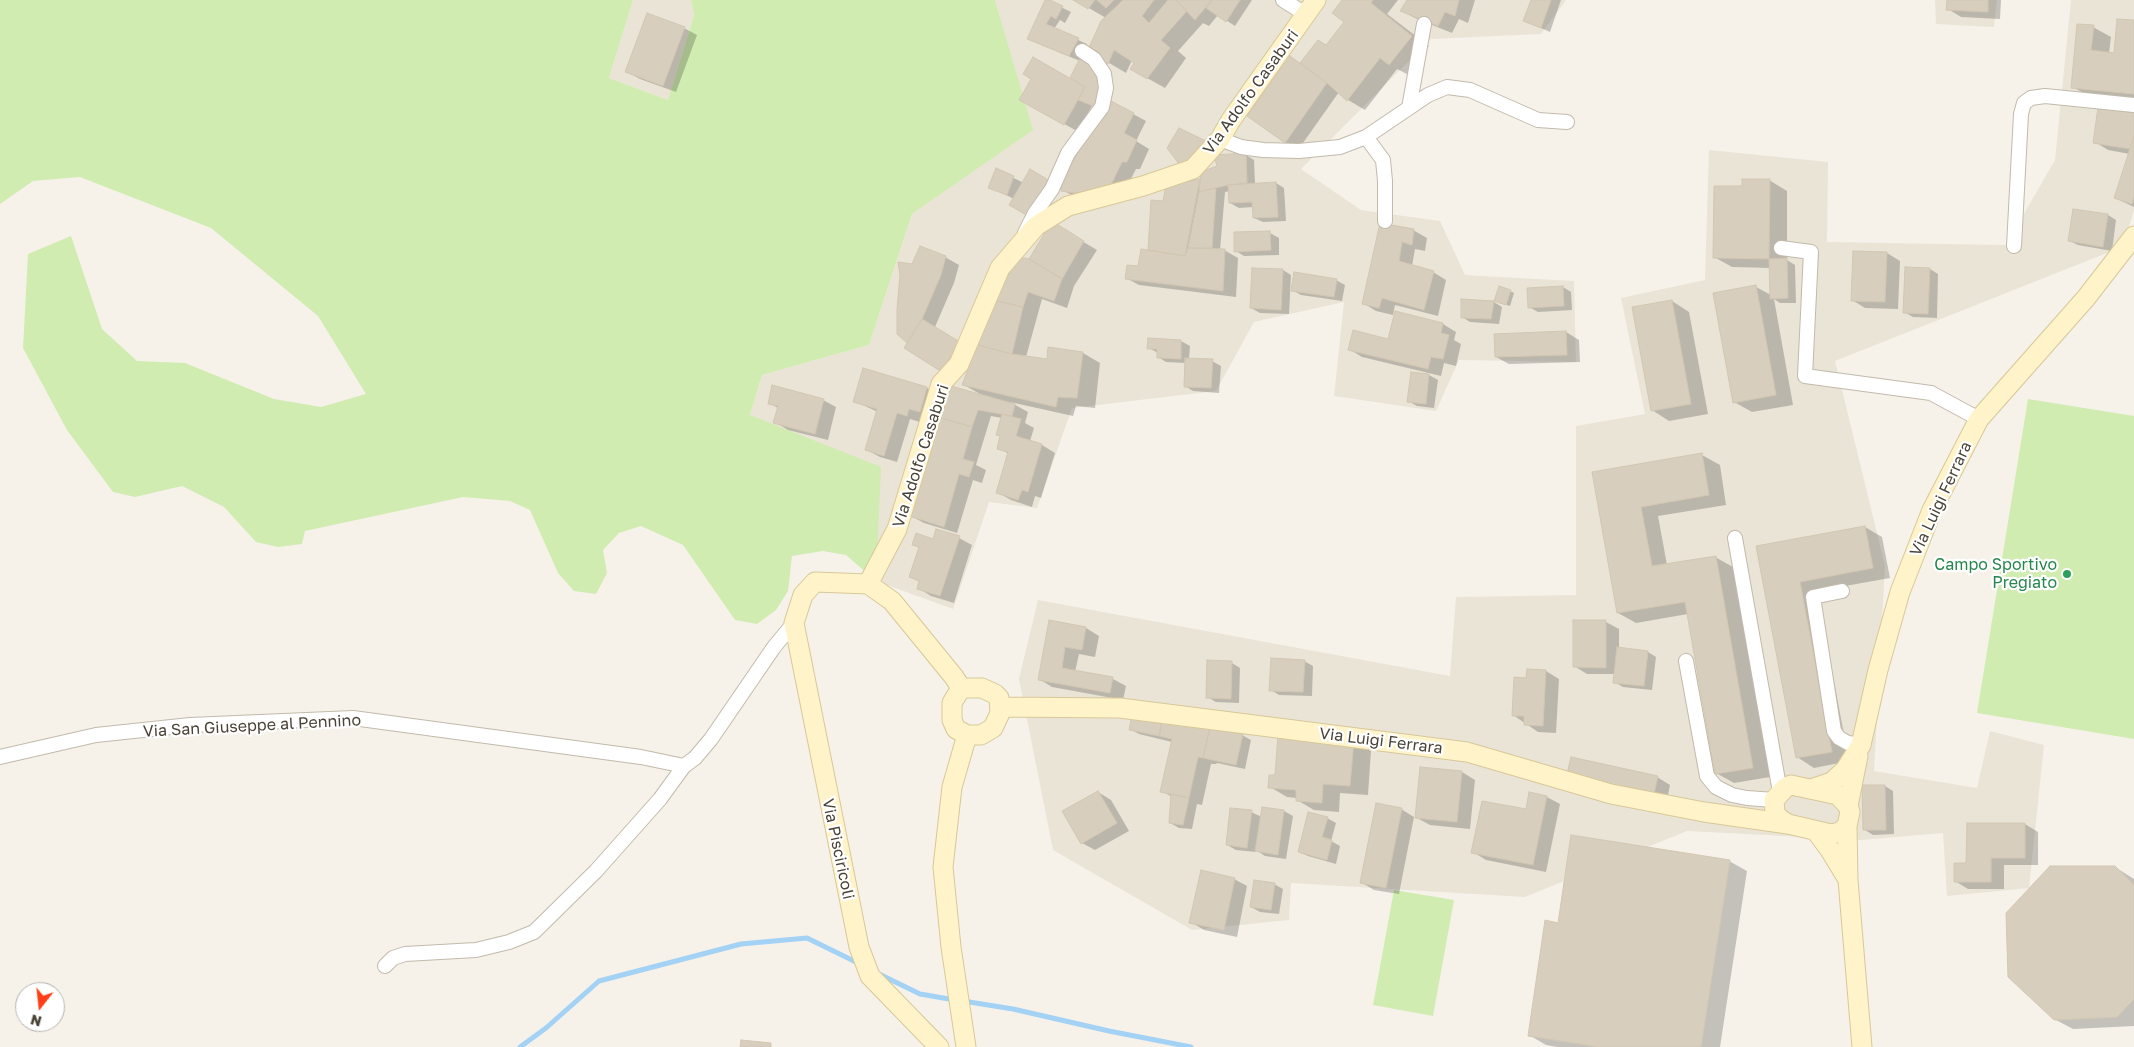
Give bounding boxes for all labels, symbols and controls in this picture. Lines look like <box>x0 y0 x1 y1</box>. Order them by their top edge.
street label: Via Adolfo Casaburi <box>1199 26 1303 158</box>
street label: Via Adolfo Casaburi <box>889 382 953 530</box>
street label: Via Luigi Ferrara <box>1906 439 1976 559</box>
place label: Campo Sportivo Pregiato <box>1934 555 2057 593</box>
marker: Campo Sportivo Pregiato <box>2061 568 2073 580</box>
street label: Via San Giuseppe al Pennino <box>142 711 362 741</box>
street label: Via Luigi Ferrara <box>1318 724 1444 758</box>
street label: Via Pisciricoli <box>818 797 858 901</box>
north arrow <box>15 982 65 1032</box>
text: N <box>29 1011 43 1031</box>

